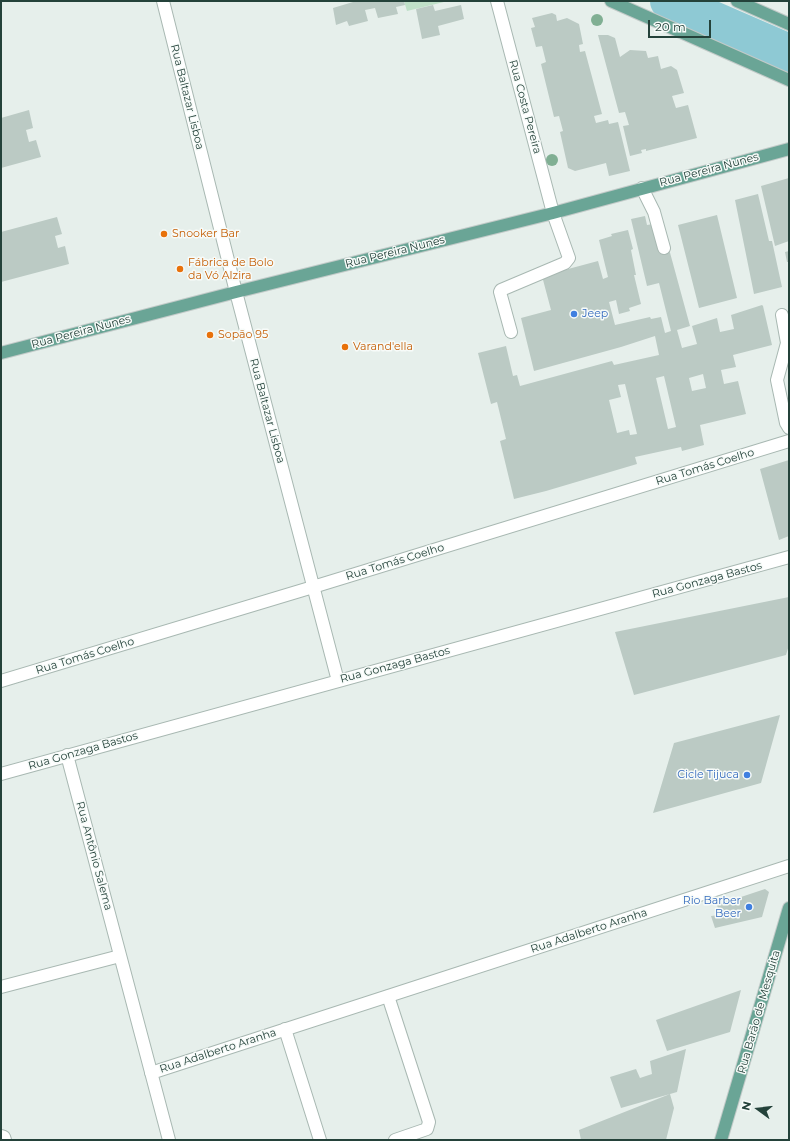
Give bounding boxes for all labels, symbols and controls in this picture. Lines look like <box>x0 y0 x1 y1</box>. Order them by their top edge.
scale bar <box>650 12 713 38</box>
text: 20 m <box>655 19 686 34</box>
street label: Rua Baltazar Lisboa <box>168 43 206 151</box>
street label: Rua Costa Pereira <box>506 59 544 155</box>
street label: Rua Pereira Nunes <box>658 150 760 190</box>
place label: Snooker Bar <box>172 227 239 241</box>
marker: Snooker Bar <box>159 229 169 239</box>
street label: Rua Pereira Nunes <box>344 233 446 271</box>
place label: Fábrica de Bolo da Vó Alzira <box>188 256 274 282</box>
marker: Fábrica de Bolo da Vó Alzira <box>175 264 185 274</box>
place label: Jeep <box>582 307 608 321</box>
marker: Jeep <box>569 309 579 319</box>
street label: Rua Pereira Nunes <box>30 312 132 352</box>
place label: Sopão 95 <box>218 328 268 342</box>
marker: Sopão 95 <box>205 330 215 340</box>
place label: Varand'ella <box>353 340 413 354</box>
marker: Varand'ella <box>340 342 350 352</box>
street label: Rua Baltazar Lisboa <box>247 357 287 465</box>
street label: Rua Tomás Coelho <box>654 446 756 488</box>
street label: Rua Tomás Coelho <box>344 541 446 583</box>
street label: Rua Gonzaga Bastos <box>651 559 763 601</box>
street label: Rua Tomás Coelho <box>34 635 136 677</box>
street label: Rua Gonzaga Bastos <box>339 644 451 686</box>
street label: Rua Gonzaga Bastos <box>27 729 139 773</box>
place label: Cicle Tijuca <box>677 768 739 782</box>
marker: Cicle Tijuca <box>742 770 752 780</box>
street label: Rua Antônio Salema <box>73 800 115 912</box>
place label: Rio Barber Beer <box>683 894 741 920</box>
marker: Rio Barber Beer <box>744 902 754 912</box>
street label: Rua Adalberto Aranha <box>529 906 649 956</box>
street label: Rua Barão de Mesquita <box>735 949 783 1075</box>
street label: Rua Adalberto Aranha <box>158 1026 278 1076</box>
north arrow <box>738 1089 778 1129</box>
text: N <box>738 1100 754 1112</box>

